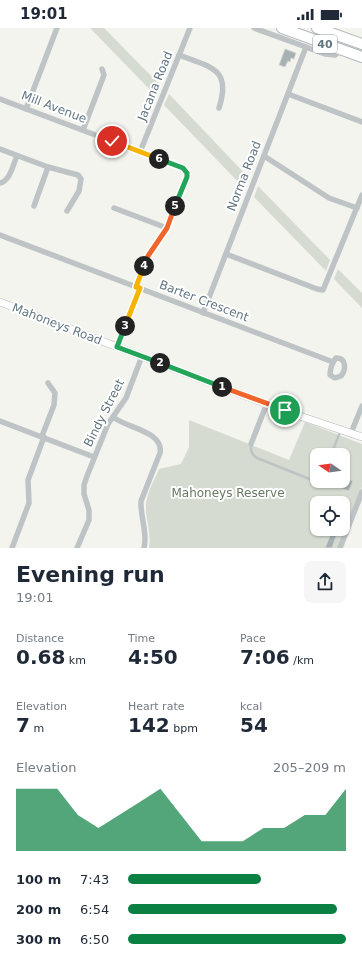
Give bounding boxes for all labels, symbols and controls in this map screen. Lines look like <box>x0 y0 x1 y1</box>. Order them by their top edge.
text: 19:01 <box>20 5 68 23</box>
road number: 40 <box>313 35 337 53</box>
street label: Jacana Road <box>134 49 175 124</box>
street label: Mill Avenue <box>19 88 89 126</box>
pin <box>95 124 129 158</box>
icon: check <box>101 130 123 152</box>
street label: Norma Road <box>224 139 264 213</box>
pin: 6 <box>149 149 169 169</box>
text: 6 <box>155 152 163 165</box>
pin: 5 <box>165 196 185 216</box>
text: 5 <box>171 199 179 212</box>
pin: 4 <box>134 256 154 276</box>
text: 4 <box>140 259 148 272</box>
street label: Barter Crescent <box>157 278 251 325</box>
street label: Mahoneys Road <box>10 300 104 348</box>
pin: 3 <box>115 316 135 336</box>
text: 3 <box>121 319 129 332</box>
pin: 2 <box>150 353 170 373</box>
text: 2 <box>156 356 164 369</box>
street label: Bindy Street <box>81 377 127 449</box>
pin: 1 <box>212 377 232 397</box>
text: 1 <box>218 380 226 393</box>
pin <box>268 393 302 427</box>
icon: arrive <box>274 399 296 421</box>
north arrow <box>310 448 350 488</box>
map controls <box>310 448 350 536</box>
park label: Mahoneys Reserve <box>171 486 285 500</box>
button: locate <box>310 496 350 536</box>
button: share <box>304 561 346 603</box>
text: Evening run <box>16 562 165 587</box>
text: 19:01 <box>16 590 53 605</box>
text: Distance <box>16 632 64 645</box>
text: Time <box>128 632 155 645</box>
text: Pace <box>240 632 266 645</box>
text: 0.68 <box>16 645 65 669</box>
text: 4:50 <box>128 645 178 669</box>
text: 7:06 <box>240 645 290 669</box>
text: km <box>65 654 86 667</box>
text: /km <box>290 654 314 667</box>
text: Elevation <box>16 700 67 713</box>
text: Heart rate <box>128 700 184 713</box>
text: kcal <box>240 700 262 713</box>
text: 7 <box>16 713 30 737</box>
text: 142 <box>128 713 170 737</box>
text: 54 <box>240 713 268 737</box>
text: m <box>30 722 44 735</box>
text: bpm <box>170 722 198 735</box>
text: Elevation <box>16 760 76 775</box>
text: 205–209 m <box>273 760 346 775</box>
text: 100 m <box>16 872 61 887</box>
text: 7:43 <box>80 872 109 887</box>
text: 200 m <box>16 902 61 917</box>
text: 6:54 <box>80 902 109 917</box>
text: 300 m <box>16 932 61 947</box>
text: 6:50 <box>80 932 109 947</box>

